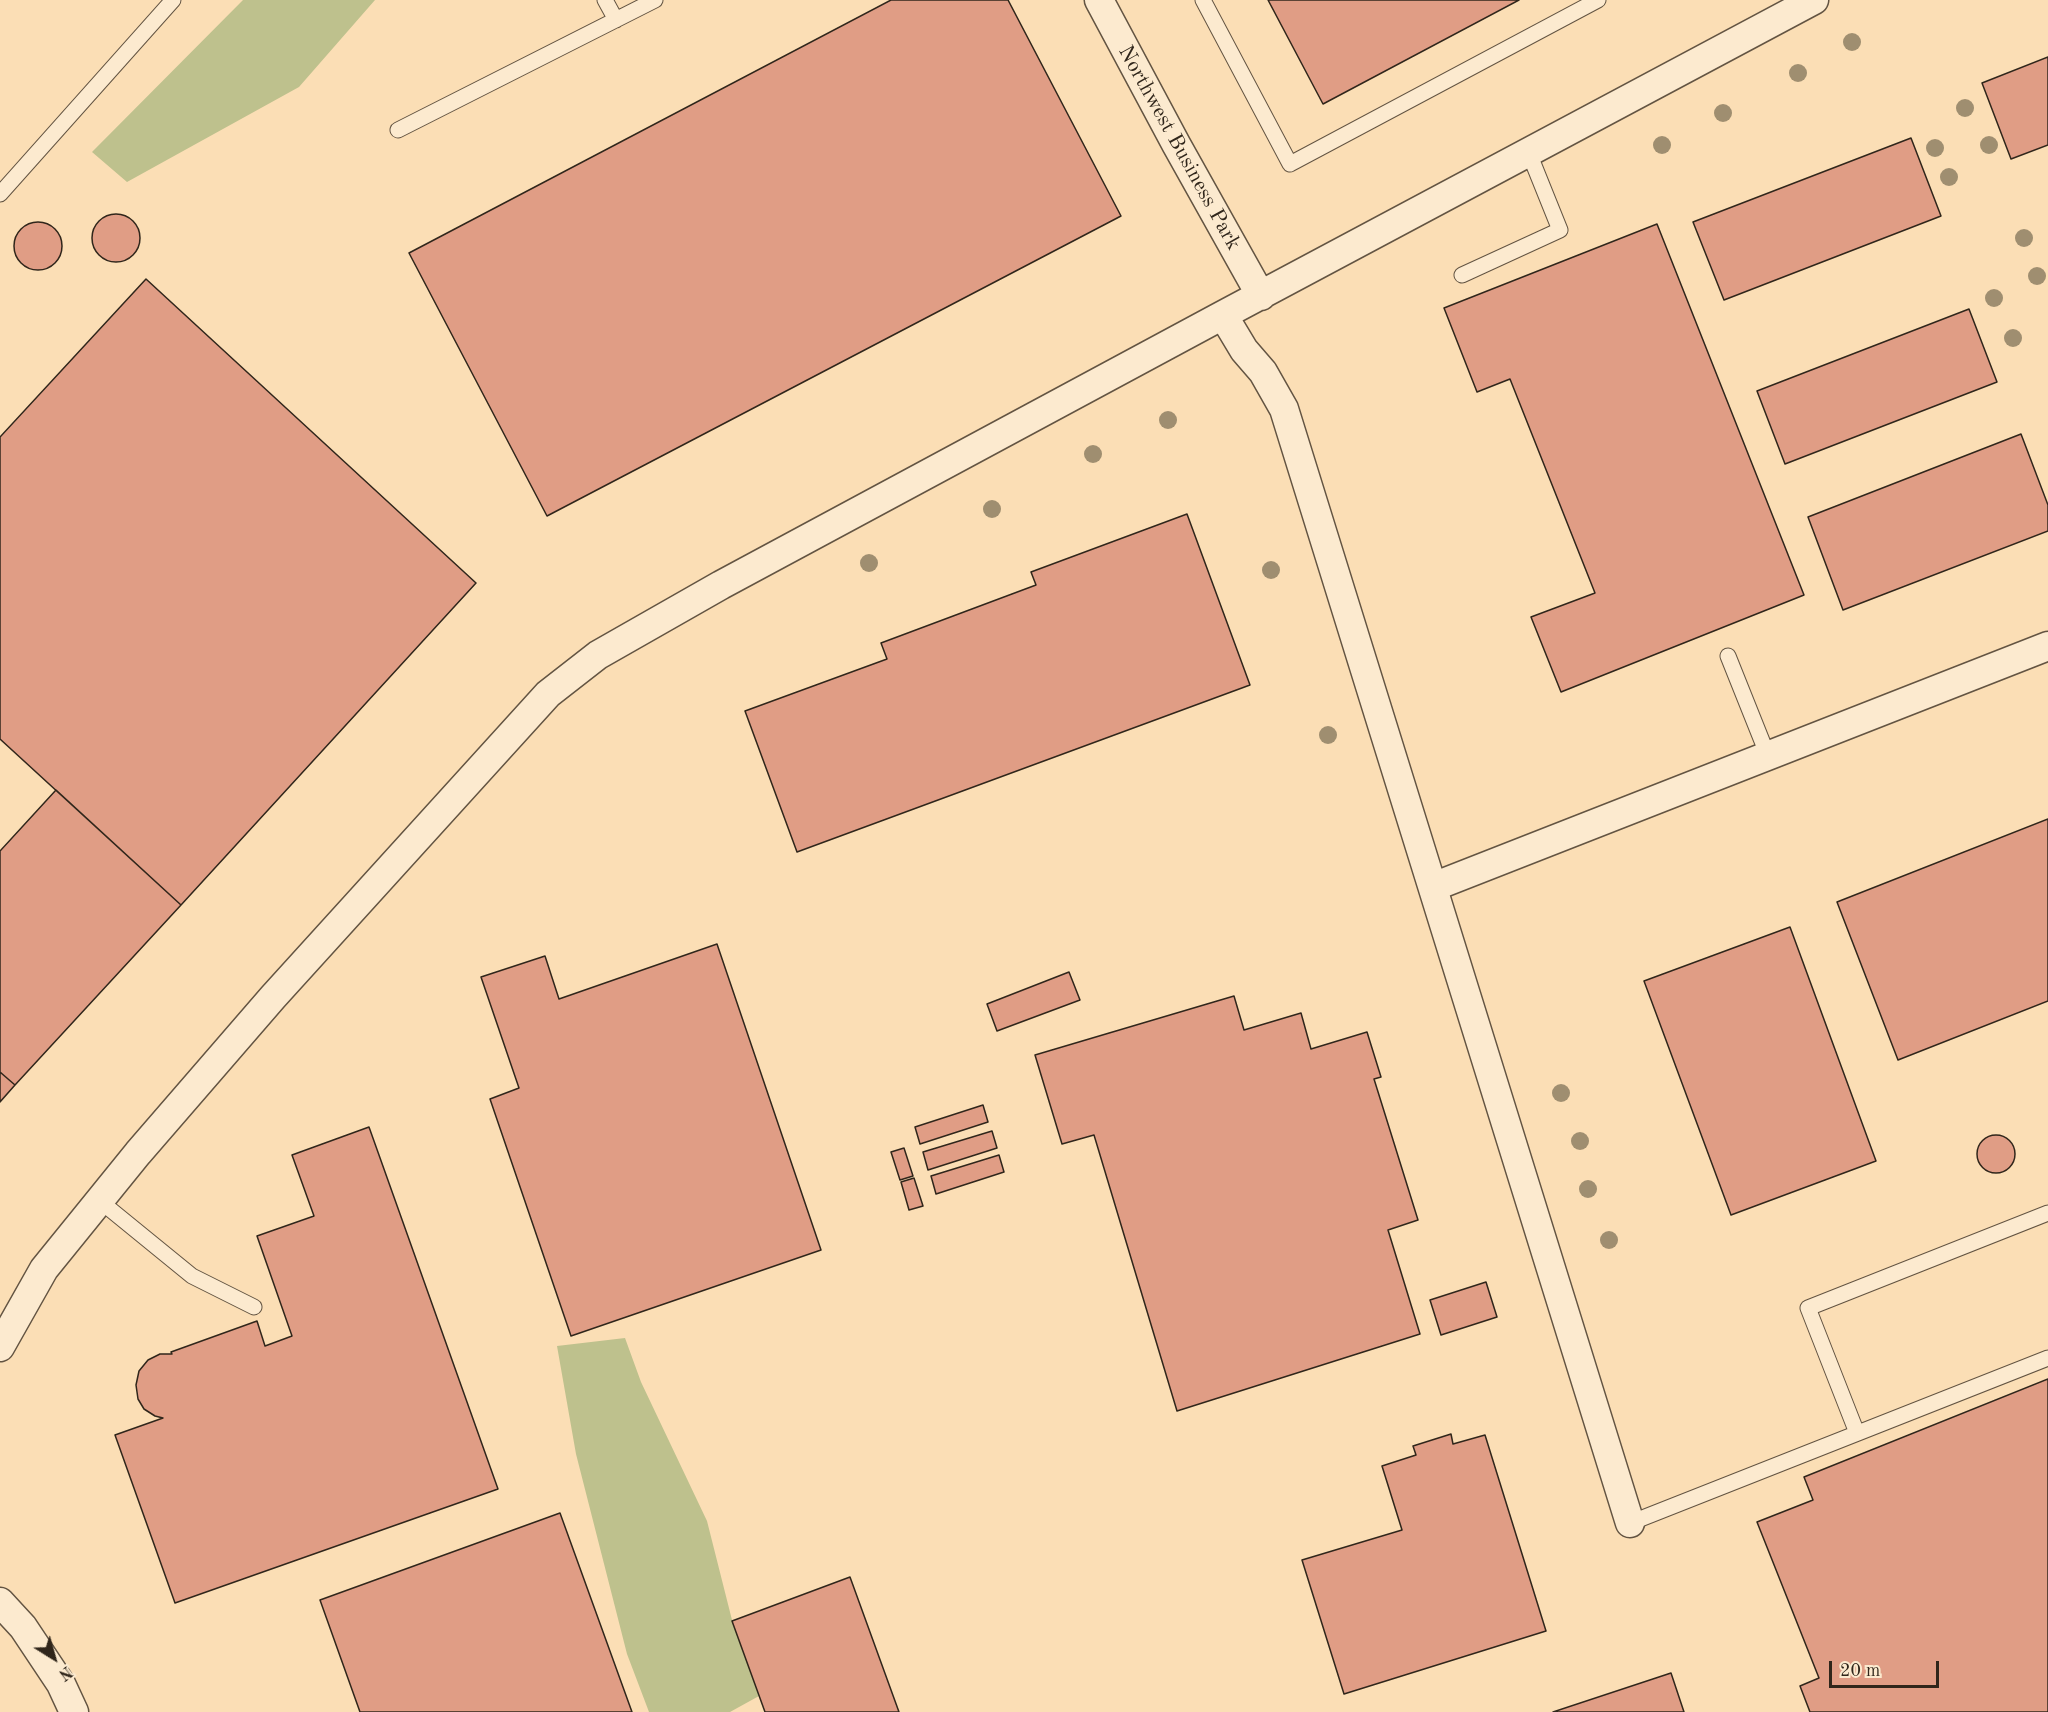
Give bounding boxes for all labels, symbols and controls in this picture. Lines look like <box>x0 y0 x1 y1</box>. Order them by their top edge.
street label: Northwest Business Park <box>1112 41 1246 255</box>
north arrow <box>24 1628 84 1688</box>
scale bar <box>1832 1649 1942 1687</box>
text: N <box>55 1662 75 1682</box>
text: 20 m <box>1840 1662 1880 1680</box>

